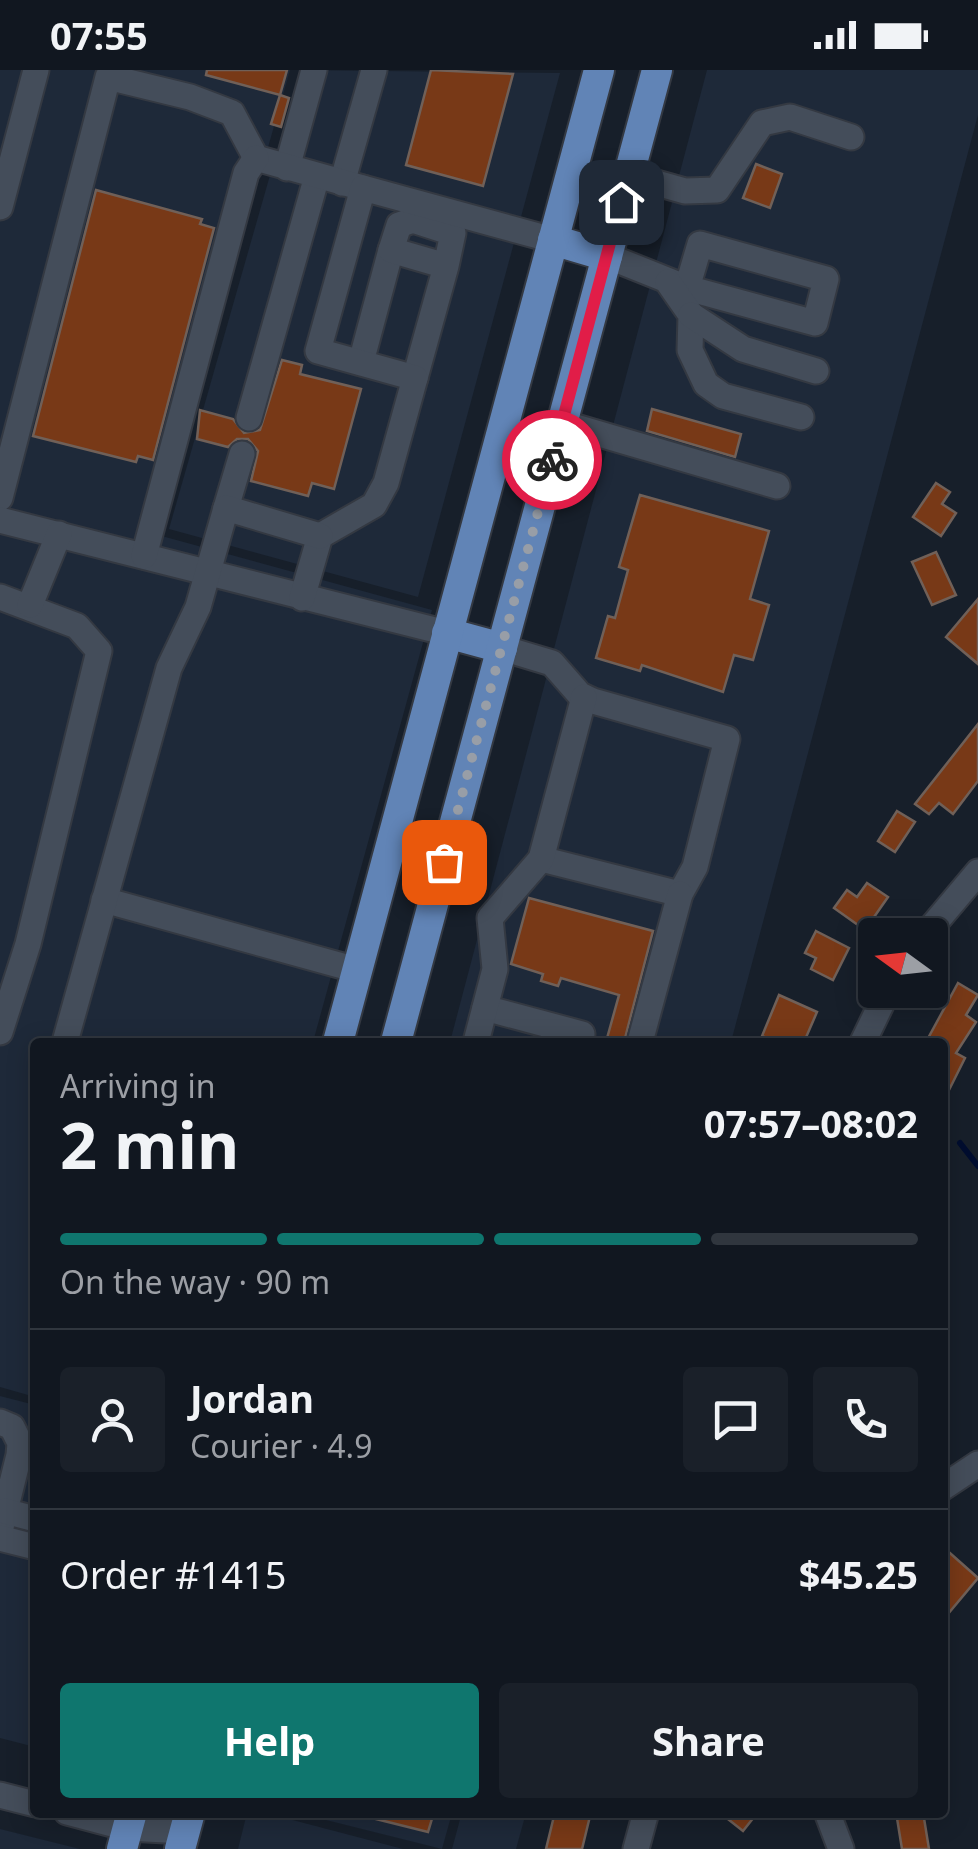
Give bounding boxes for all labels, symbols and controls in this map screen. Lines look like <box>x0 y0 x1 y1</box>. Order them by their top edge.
text: 07:55 <box>50 9 148 61</box>
pin <box>579 160 664 245</box>
icon: home <box>594 175 649 230</box>
courier <box>502 410 602 510</box>
icon: bike <box>525 433 580 488</box>
pin <box>402 820 487 905</box>
icon: bag <box>417 835 472 890</box>
north arrow <box>858 918 948 1008</box>
map controls <box>858 918 948 1008</box>
text: Arriving in <box>60 1064 215 1107</box>
text: 07:57–08:02 <box>704 1097 918 1149</box>
text: 2 min <box>60 1100 239 1188</box>
text: On the way · 90 m <box>60 1260 330 1303</box>
button: person <box>60 1367 165 1472</box>
button: chat <box>683 1367 788 1472</box>
button: phone <box>813 1367 918 1472</box>
text: Jordan <box>190 1372 314 1424</box>
text: Courier · 4.9 <box>190 1424 373 1467</box>
text: Order #1415 <box>60 1548 286 1600</box>
text: $45.25 <box>799 1548 918 1600</box>
button: Help <box>60 1683 479 1798</box>
button: Share <box>499 1683 918 1798</box>

